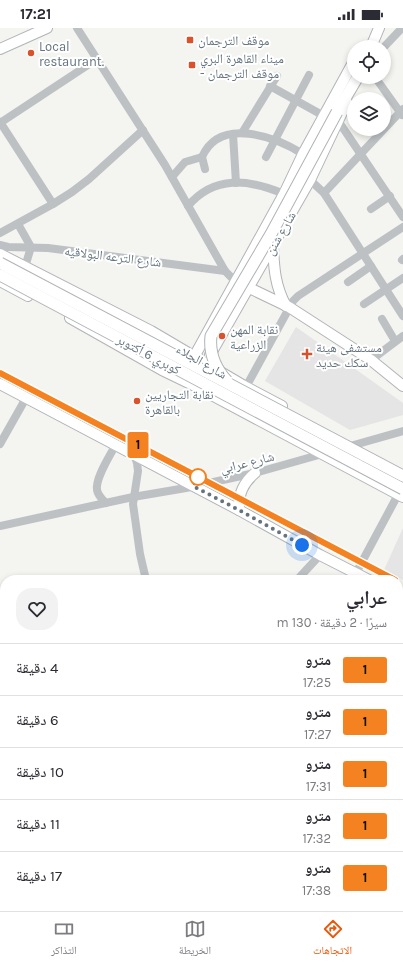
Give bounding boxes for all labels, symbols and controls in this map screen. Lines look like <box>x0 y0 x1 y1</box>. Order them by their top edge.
text: 17:21 <box>20 5 51 23</box>
place label: موقف الترجمان <box>198 33 270 49</box>
marker: موقف الترجمان <box>185 35 195 45</box>
place label: Local restaurant. <box>39 39 104 69</box>
map controls <box>347 40 391 136</box>
button: locate <box>347 40 391 84</box>
marker: Local restaurant. <box>26 48 36 58</box>
place label: ميناء القاهرة البري - موقف الترجمان <box>200 51 284 82</box>
marker: ميناء القاهرة البري - موقف الترجمان <box>187 60 197 70</box>
button: layers <box>347 92 391 136</box>
street label: شارع شنن <box>262 209 301 259</box>
street label: شارع الترعه البولاقيه <box>63 243 162 272</box>
place label: نقابة المهن الزراعية <box>230 322 278 353</box>
street label: كوبري 6 أكتوبر <box>112 331 184 381</box>
marker: نقابة المهن الزراعية <box>217 331 227 341</box>
place label: مستشفى هيئة سكك حديد <box>316 340 382 370</box>
street label: شارع الجلاء <box>173 341 230 384</box>
marker: مستشفى هيئة سكك حديد <box>301 348 313 360</box>
place label: نقابة التجاريين بالقاهرة <box>145 387 214 418</box>
marker: نقابة التجاريين بالقاهرة <box>132 396 142 406</box>
line badge: 1 <box>125 432 151 458</box>
text: 1 <box>136 436 141 453</box>
street label: شارع عرابي <box>219 449 277 480</box>
unlabelled marker <box>189 468 207 486</box>
your location <box>292 535 312 555</box>
text: عرابي <box>346 587 387 609</box>
button: heart <box>16 588 58 630</box>
text: سيرًا · 2 دقيقة · 130 m <box>276 615 387 630</box>
text: مترو <box>305 651 331 669</box>
text: 4 دقيقة <box>16 659 58 677</box>
text: 1 <box>363 661 368 678</box>
text: 17:25 <box>303 675 331 690</box>
text: مترو <box>305 703 331 721</box>
text: 6 دقيقة <box>16 711 59 729</box>
text: 1 <box>363 713 368 730</box>
text: 17:27 <box>304 727 331 742</box>
text: مترو <box>305 755 331 773</box>
text: 10 دقيقة <box>16 763 64 781</box>
text: 1 <box>363 765 368 782</box>
text: 17:31 <box>306 779 331 794</box>
text: مترو <box>305 807 331 825</box>
text: 11 دقيقة <box>16 815 60 833</box>
text: 1 <box>363 817 368 834</box>
text: 17:32 <box>302 831 331 846</box>
text: مترو <box>305 859 331 877</box>
text: 17 دقيقة <box>16 867 62 885</box>
text: 1 <box>363 869 368 886</box>
text: 17:38 <box>302 883 331 898</box>
tab: التذاكر <box>51 918 77 961</box>
tab: الخريطة <box>179 918 211 961</box>
tab: الاتجاهات <box>313 918 352 961</box>

